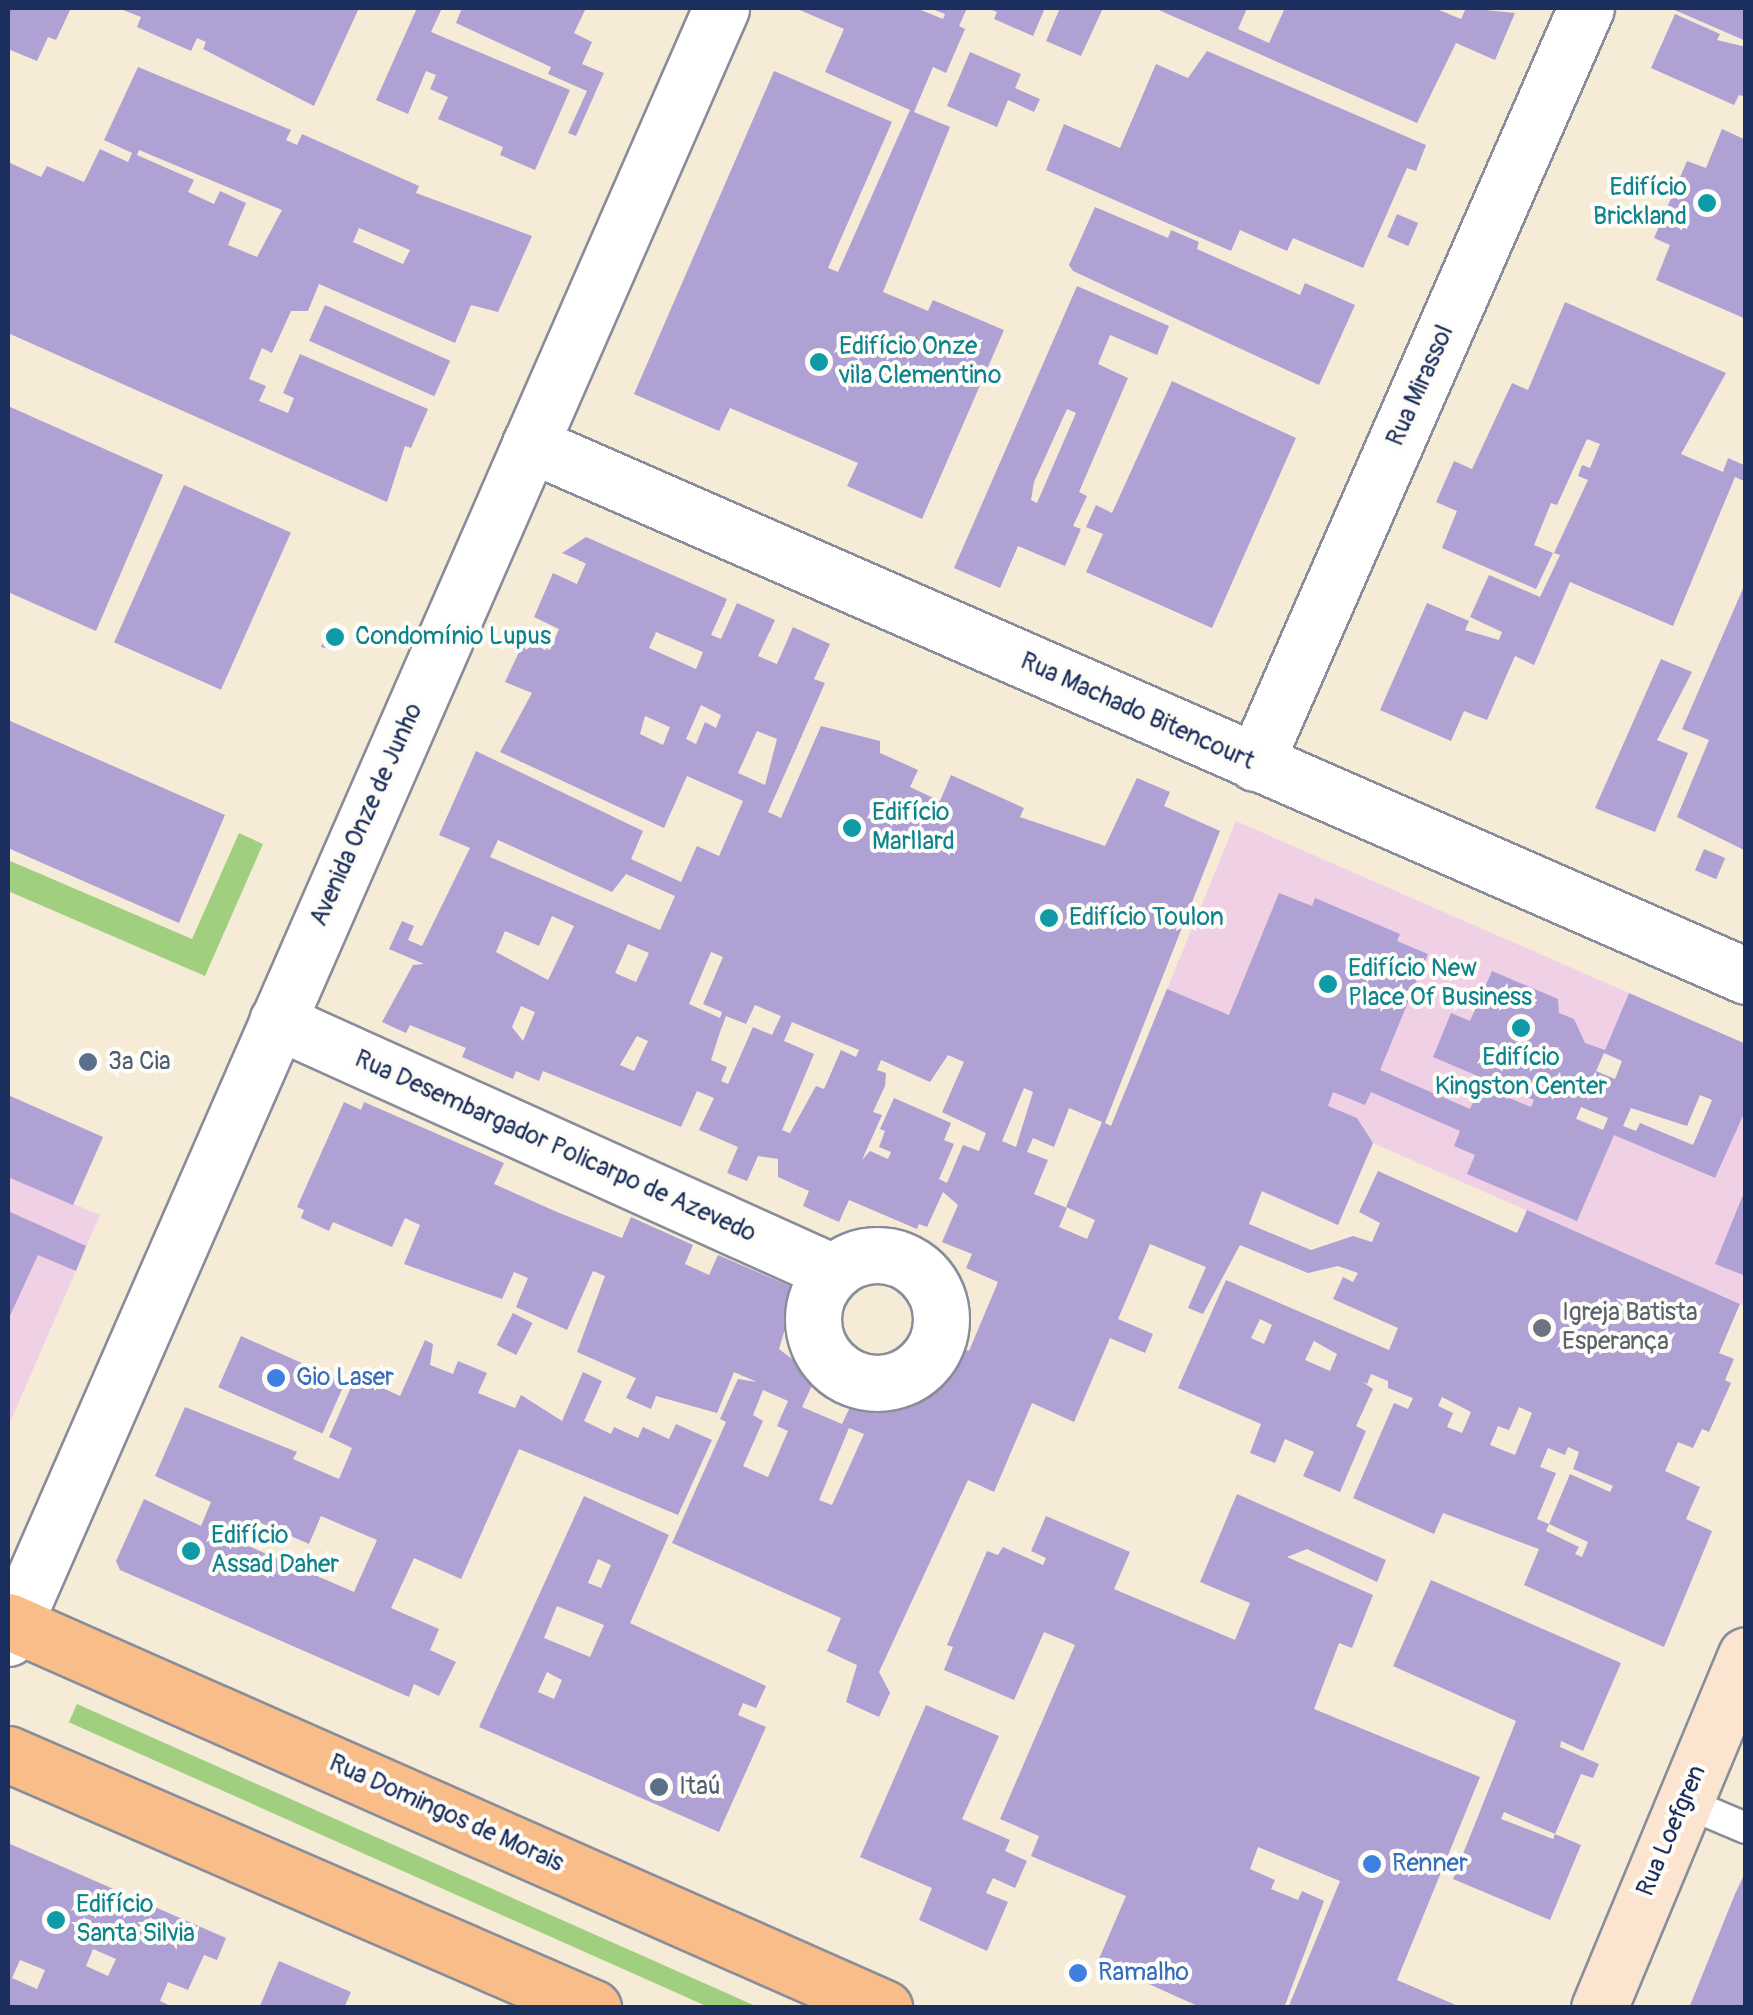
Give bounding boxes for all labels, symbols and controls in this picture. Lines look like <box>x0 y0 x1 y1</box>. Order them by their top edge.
place label: Edifício Brickland <box>1593 174 1687 233</box>
marker: Edifício Brickland <box>1696 192 1718 214</box>
street label: Rua Mirassol <box>1381 321 1461 451</box>
place label: Edifício Onze vila Clementino <box>839 333 1001 392</box>
marker: Edifício Onze vila Clementino <box>808 351 830 373</box>
place label: Condomínio Lupus <box>355 622 551 652</box>
marker: Condomínio Lupus <box>324 626 346 648</box>
street label: Rua Machado Bitencourt <box>1015 647 1259 777</box>
street label: Avenida Onze de Junho <box>304 699 430 931</box>
place label: Edifício Marllard <box>872 799 955 858</box>
marker: Edifício Marllard <box>841 817 863 839</box>
place label: Edifício Toulon <box>1069 903 1224 933</box>
marker: Edifício Toulon <box>1038 907 1060 929</box>
place label: Edifício New Place Of Business <box>1348 955 1532 1014</box>
marker: Edifício New Place Of Business <box>1317 973 1339 995</box>
marker: Edifício Kingston Center <box>1510 1017 1532 1039</box>
place label: Edifício Kingston Center <box>1435 1044 1607 1103</box>
street label: Rua Desembargador Policarpo de Azevedo <box>350 1045 760 1249</box>
place label: 3ª Cia <box>108 1047 170 1077</box>
marker: 3ª Cia <box>77 1051 99 1073</box>
place label: Igreja Batista Esperança <box>1562 1299 1698 1358</box>
marker: Igreja Batista Esperança <box>1531 1317 1553 1339</box>
place label: Gio Laser <box>296 1363 394 1393</box>
marker: Gio Laser <box>265 1367 287 1389</box>
place label: Edifício Assad Daher <box>211 1522 339 1581</box>
marker: Edifício Assad Daher <box>180 1540 202 1562</box>
street label: Rua Domingos de Morais <box>324 1749 568 1879</box>
street label: Rua Loefgren <box>1631 1761 1713 1901</box>
place label: Itaú <box>679 1772 721 1802</box>
marker: Itaú <box>648 1776 670 1798</box>
place label: Renner <box>1392 1849 1468 1879</box>
marker: Renner <box>1361 1853 1383 1875</box>
place label: Edifício Santa Silvia <box>76 1891 195 1950</box>
marker: Edifício Santa Silvia <box>45 1909 67 1931</box>
place label: Ramalho <box>1098 1958 1189 1988</box>
marker: Ramalho <box>1067 1962 1089 1984</box>

